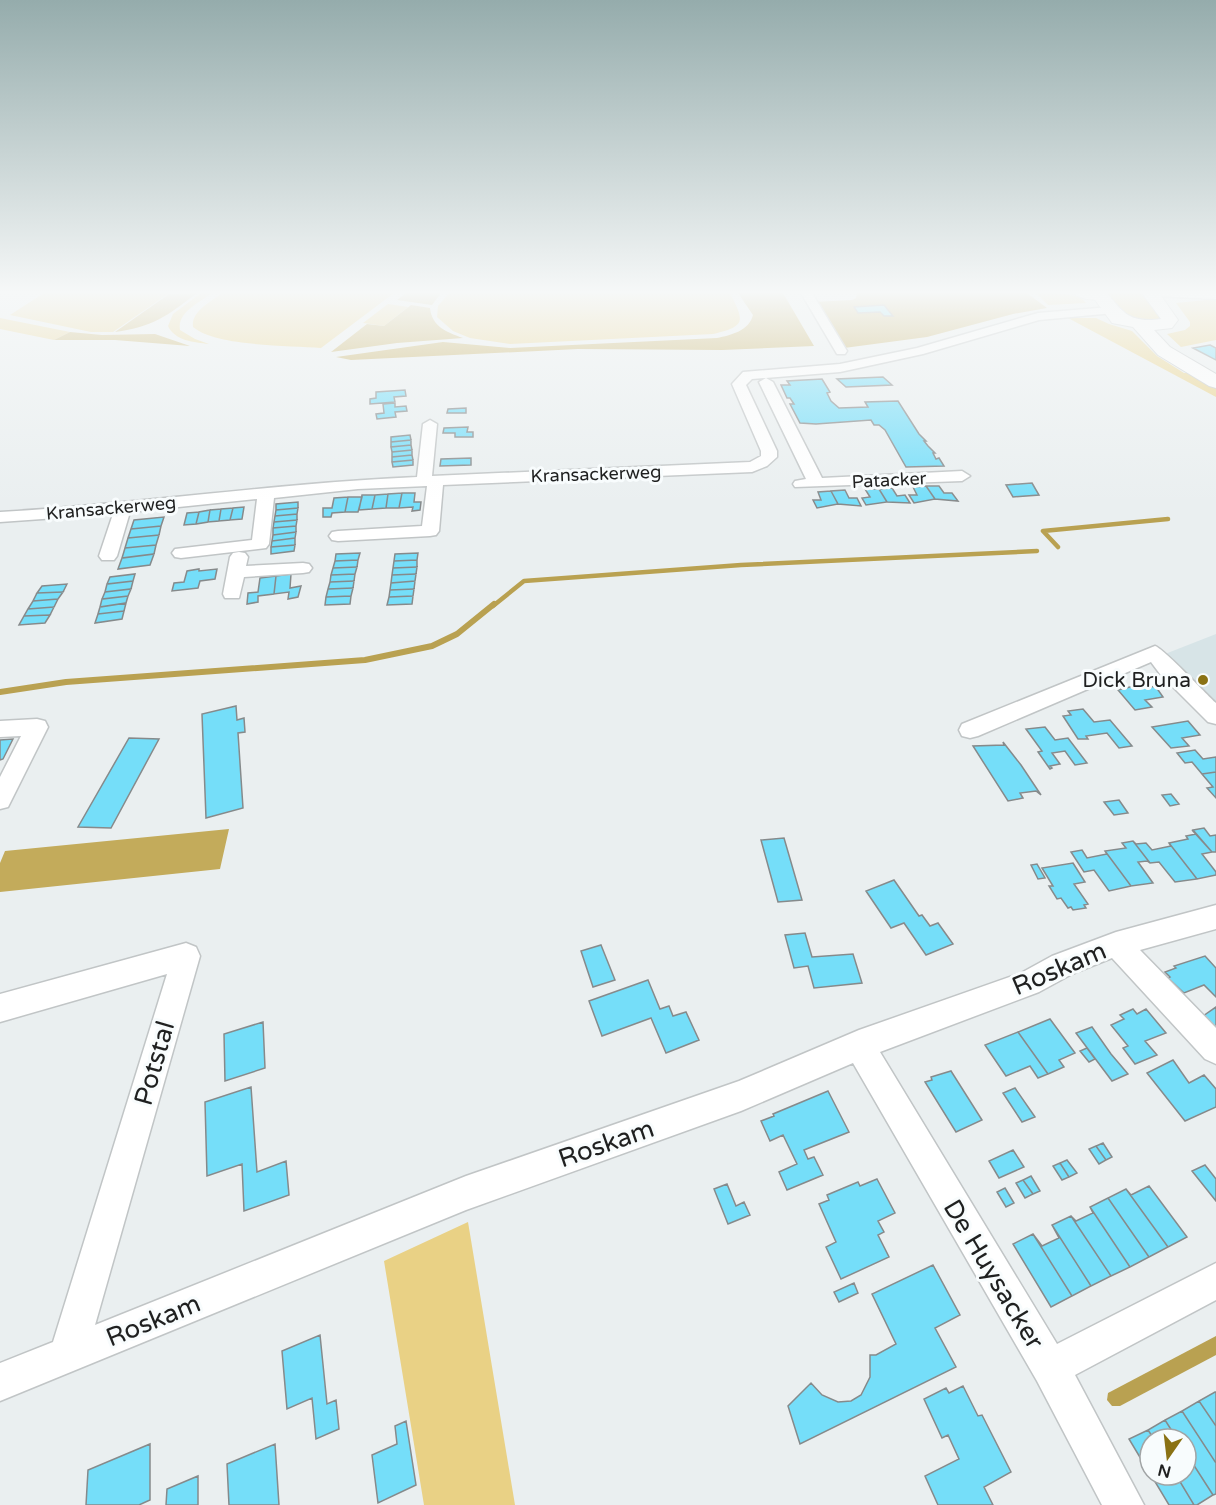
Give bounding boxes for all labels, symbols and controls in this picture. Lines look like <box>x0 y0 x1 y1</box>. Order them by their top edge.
street label: Kransackerweg <box>530 461 662 487</box>
street label: Patacker <box>851 467 927 493</box>
street label: Kransackerweg <box>45 491 177 525</box>
place label: Dick Bruna <box>1082 668 1191 693</box>
marker: Dick Bruna <box>1196 673 1210 687</box>
street label: Roskam <box>1007 935 1111 1002</box>
street label: Potstal <box>128 1017 181 1109</box>
street label: Roskam <box>554 1113 658 1174</box>
street label: De Huysacker <box>937 1194 1050 1355</box>
street label: Roskam <box>101 1288 205 1353</box>
north arrow <box>1138 1427 1198 1487</box>
text: N <box>1156 1459 1173 1482</box>

